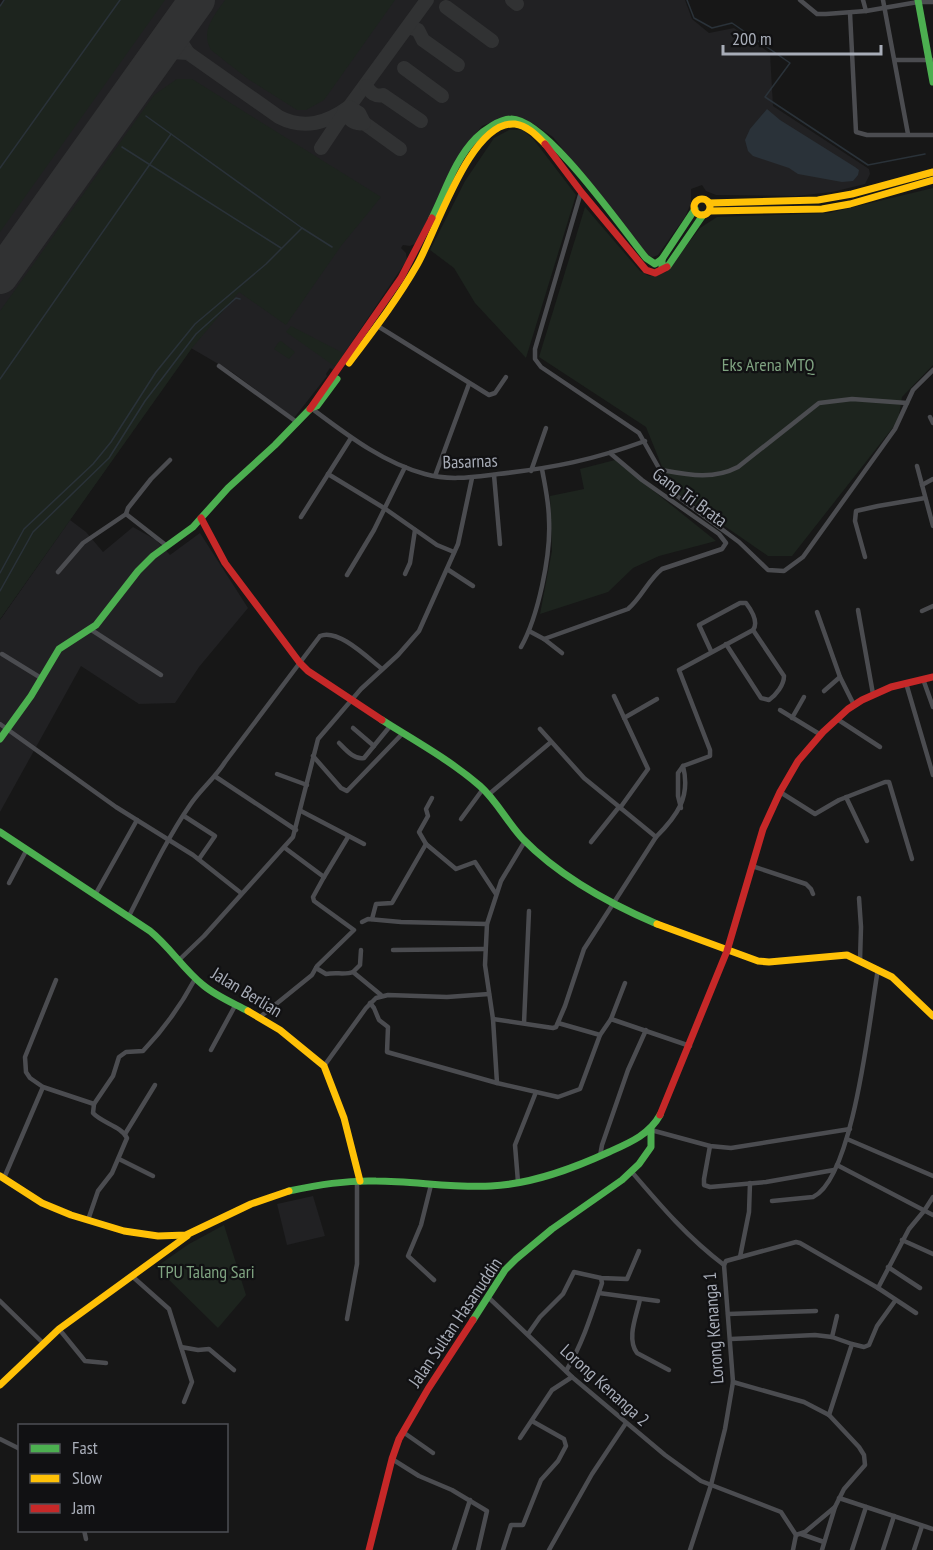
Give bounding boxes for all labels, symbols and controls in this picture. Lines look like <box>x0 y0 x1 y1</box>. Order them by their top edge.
scale bar <box>723 18 880 56</box>
text: 200 m <box>732 27 772 50</box>
park label: Eks Arena MTQ <box>722 353 815 376</box>
street label: Basarnas <box>442 449 498 473</box>
street label: Gang Tri Brata <box>648 462 732 532</box>
street label: Jalan Berlian <box>206 961 287 1022</box>
street label: Jalan Sultan Hasanuddin <box>403 1253 507 1392</box>
park label: TPU Talang Sari <box>157 1260 255 1283</box>
street label: Lorong Kenanga 1 <box>698 1271 728 1385</box>
street label: Lorong Kenanga 2 <box>556 1339 654 1431</box>
legend <box>18 1424 228 1532</box>
text: Fast <box>72 1436 98 1459</box>
text: Slow <box>72 1466 103 1489</box>
text: Jam <box>71 1496 95 1519</box>

